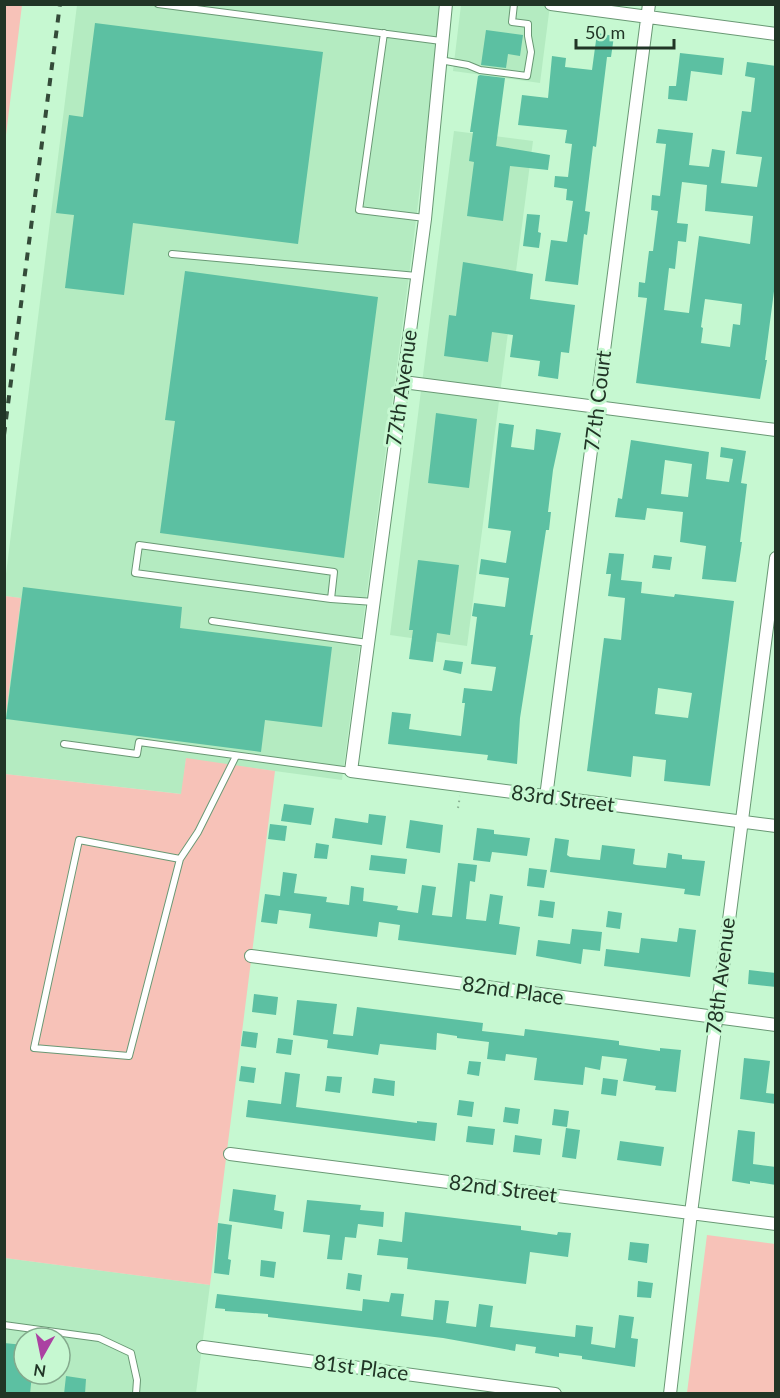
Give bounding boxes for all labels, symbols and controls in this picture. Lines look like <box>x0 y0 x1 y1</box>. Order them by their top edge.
scale bar <box>576 12 674 50</box>
text: 50 m <box>585 21 625 43</box>
street label: 77th Avenue <box>380 328 421 448</box>
street label: 77th Court <box>578 348 615 453</box>
street label: 83rd Street <box>510 779 617 816</box>
street label: 78th Avenue <box>700 916 739 1036</box>
street label: 82nd Place <box>461 970 565 1009</box>
street label: 82nd Street <box>448 1168 559 1207</box>
north arrow <box>12 1326 72 1386</box>
street label: 81st Place <box>312 1348 410 1385</box>
text: N <box>32 1361 47 1382</box>

